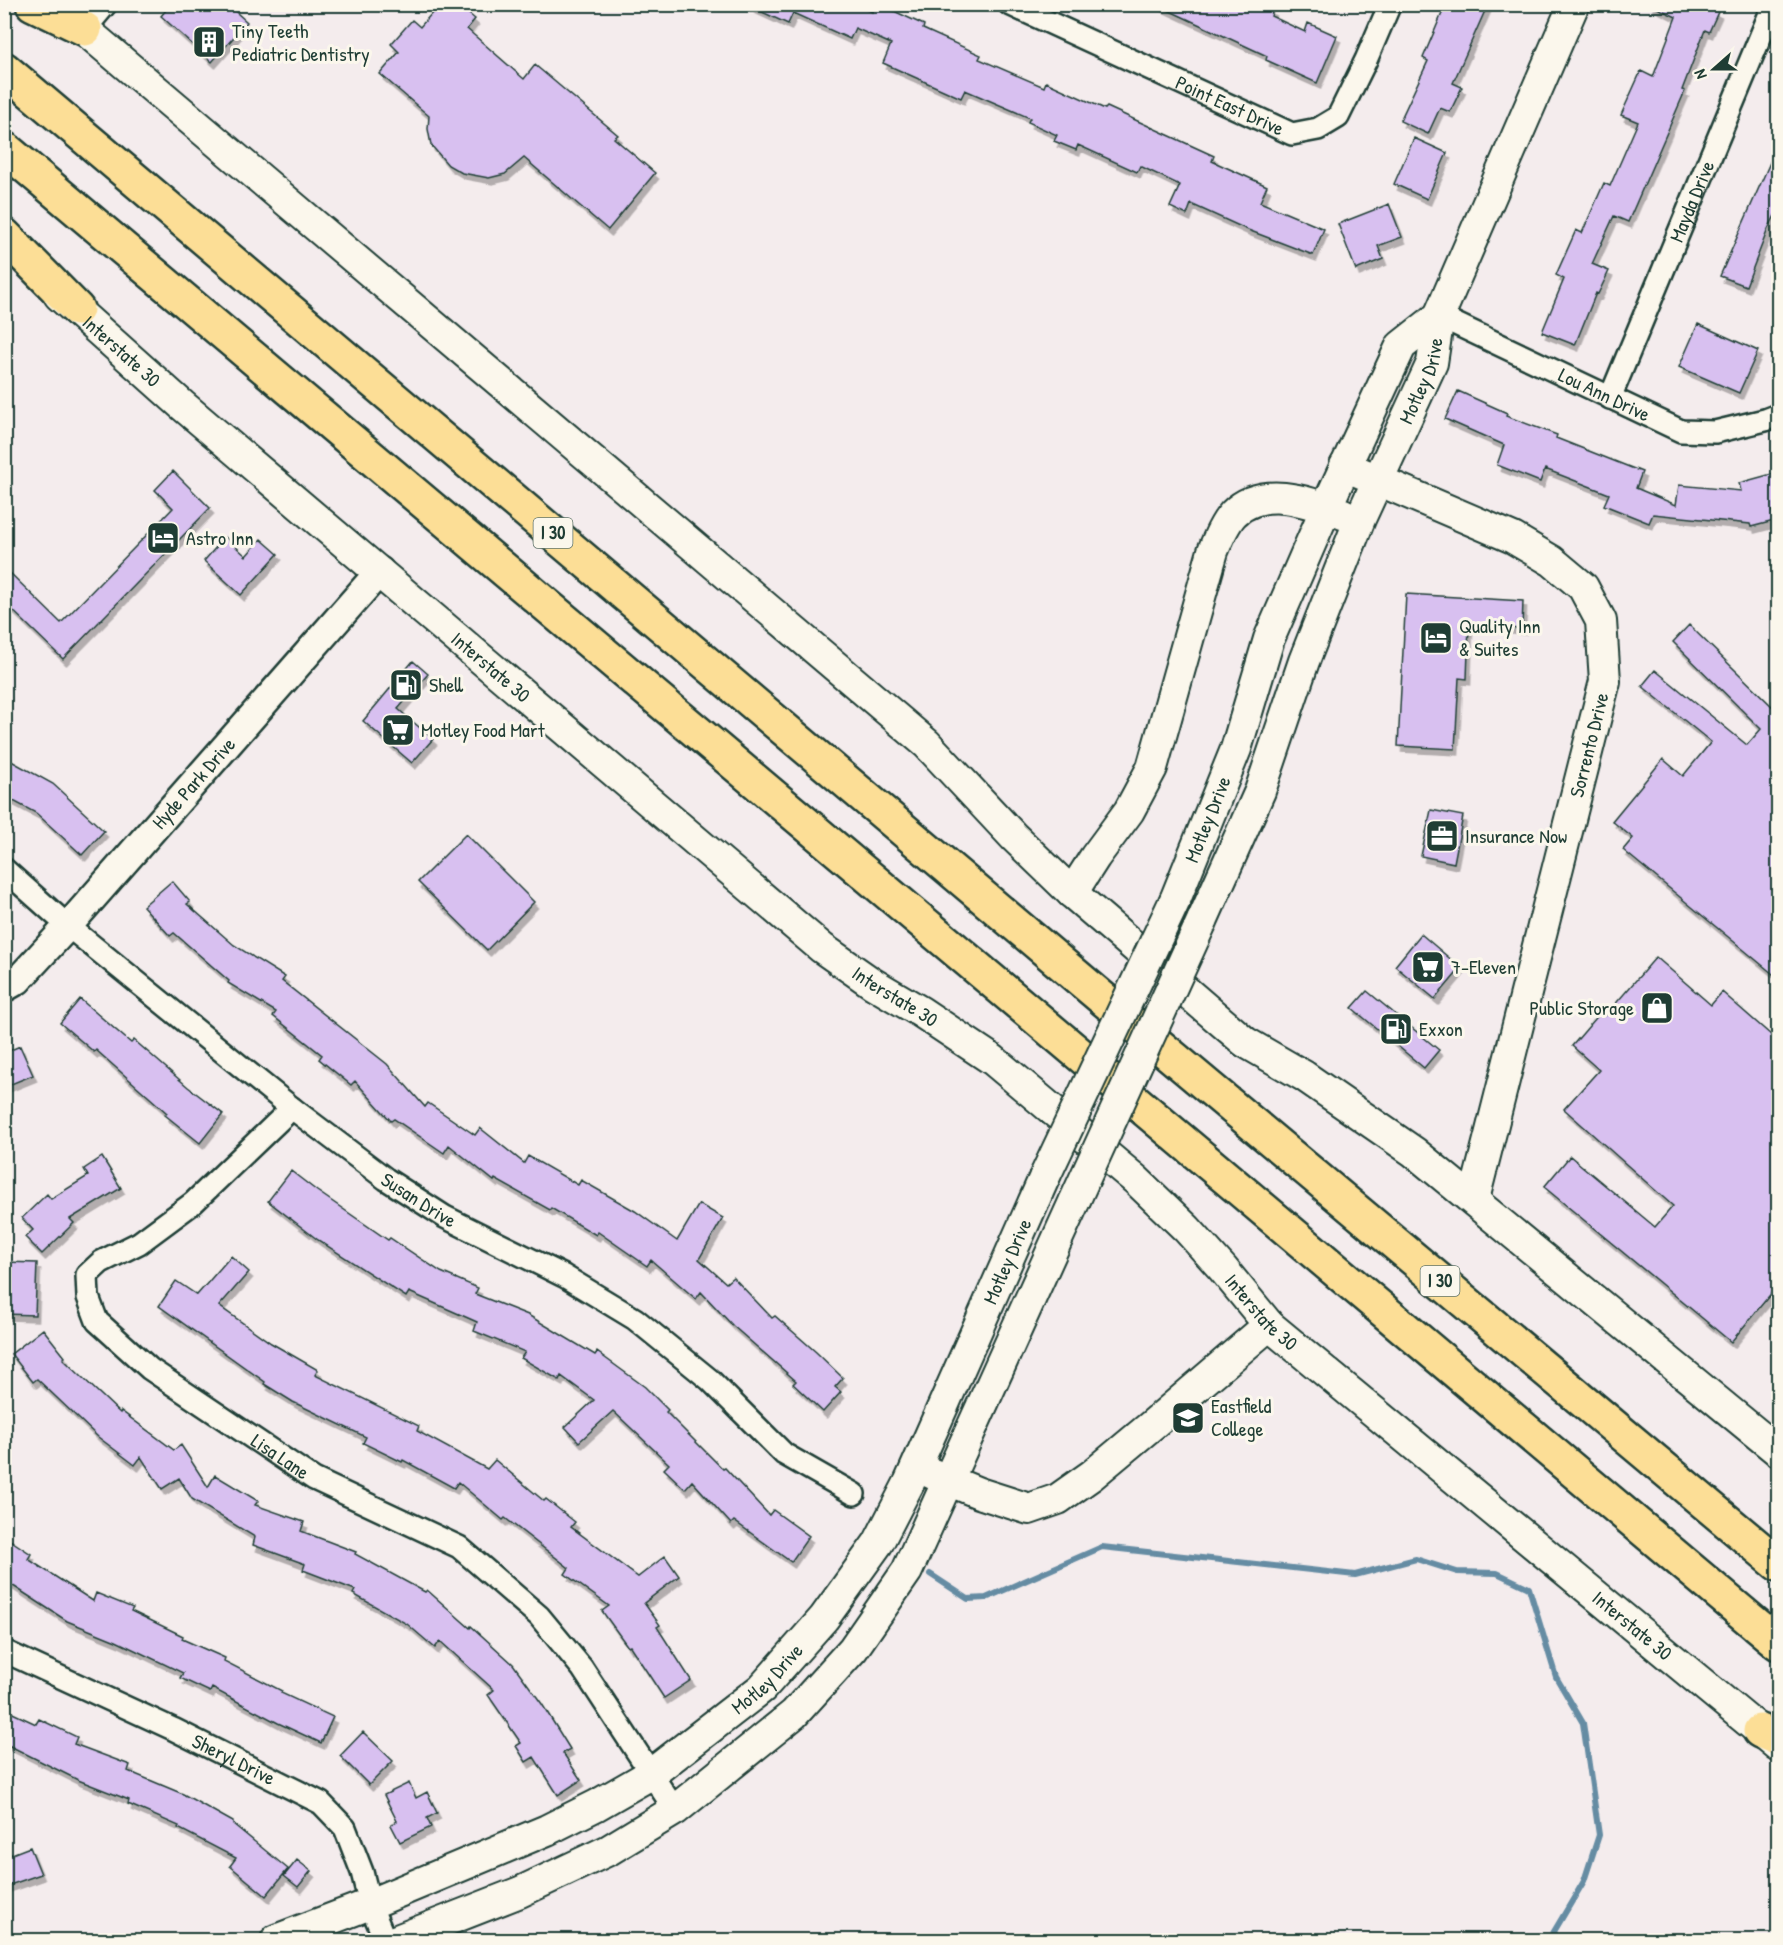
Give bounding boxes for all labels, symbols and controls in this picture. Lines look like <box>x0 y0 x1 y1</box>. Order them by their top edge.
place label: Tiny Teeth Pediatric Dentistry <box>232 17 370 67</box>
building icon: Tiny Teeth Pediatric Dentistry <box>191 24 227 60</box>
north arrow <box>1684 39 1744 99</box>
text: N <box>1688 66 1712 82</box>
street label: Point East Drive <box>1172 68 1289 142</box>
street label: Mayda Drive <box>1662 156 1720 246</box>
street label: Interstate 30 <box>77 309 167 393</box>
street label: Motley Drive <box>1392 336 1449 428</box>
street label: Lou Ann Drive <box>1554 361 1655 427</box>
road number: I 30 <box>534 518 572 548</box>
hotel icon: Astro Inn <box>145 520 181 556</box>
place label: Astro Inn <box>186 524 253 551</box>
place label: Quality Inn & Suites <box>1459 612 1540 662</box>
hotel icon: Quality Inn & Suites <box>1418 620 1454 656</box>
street label: Interstate 30 <box>446 625 537 708</box>
fuel station icon: Shell <box>388 667 424 703</box>
place label: Shell <box>429 671 464 698</box>
street label: Sorrento Drive <box>1562 690 1615 800</box>
supermarket icon: Motley Food Mart <box>380 712 416 748</box>
place label: Motley Food Mart <box>421 716 546 743</box>
street label: Hyde Park Drive <box>145 731 241 834</box>
street label: Motley Drive <box>1178 772 1237 866</box>
office icon: Insurance Now <box>1424 818 1460 854</box>
place label: Insurance Now <box>1465 822 1567 849</box>
supermarket icon: 7-Eleven <box>1410 949 1446 985</box>
place label: 7-Eleven <box>1451 953 1516 980</box>
street label: Interstate 30 <box>847 959 944 1033</box>
shop icon: Public Storage <box>1639 990 1675 1026</box>
place label: Public Storage <box>1529 994 1634 1021</box>
fuel station icon: Exxon <box>1378 1011 1414 1047</box>
place label: Exxon <box>1419 1015 1463 1042</box>
street label: Susan Drive <box>376 1166 461 1233</box>
street label: Motley Drive <box>976 1214 1038 1308</box>
road number: I 30 <box>1420 1266 1460 1296</box>
street label: Interstate 30 <box>1219 1268 1304 1356</box>
place label: Eastfield College <box>1211 1392 1272 1442</box>
school or university icon: Eastfield College <box>1170 1400 1206 1436</box>
street label: Lisa Lane <box>246 1427 315 1485</box>
street label: Interstate 30 <box>1587 1584 1678 1666</box>
street label: Motley Drive <box>725 1637 808 1720</box>
street label: Sheryl Drive <box>188 1727 280 1791</box>

